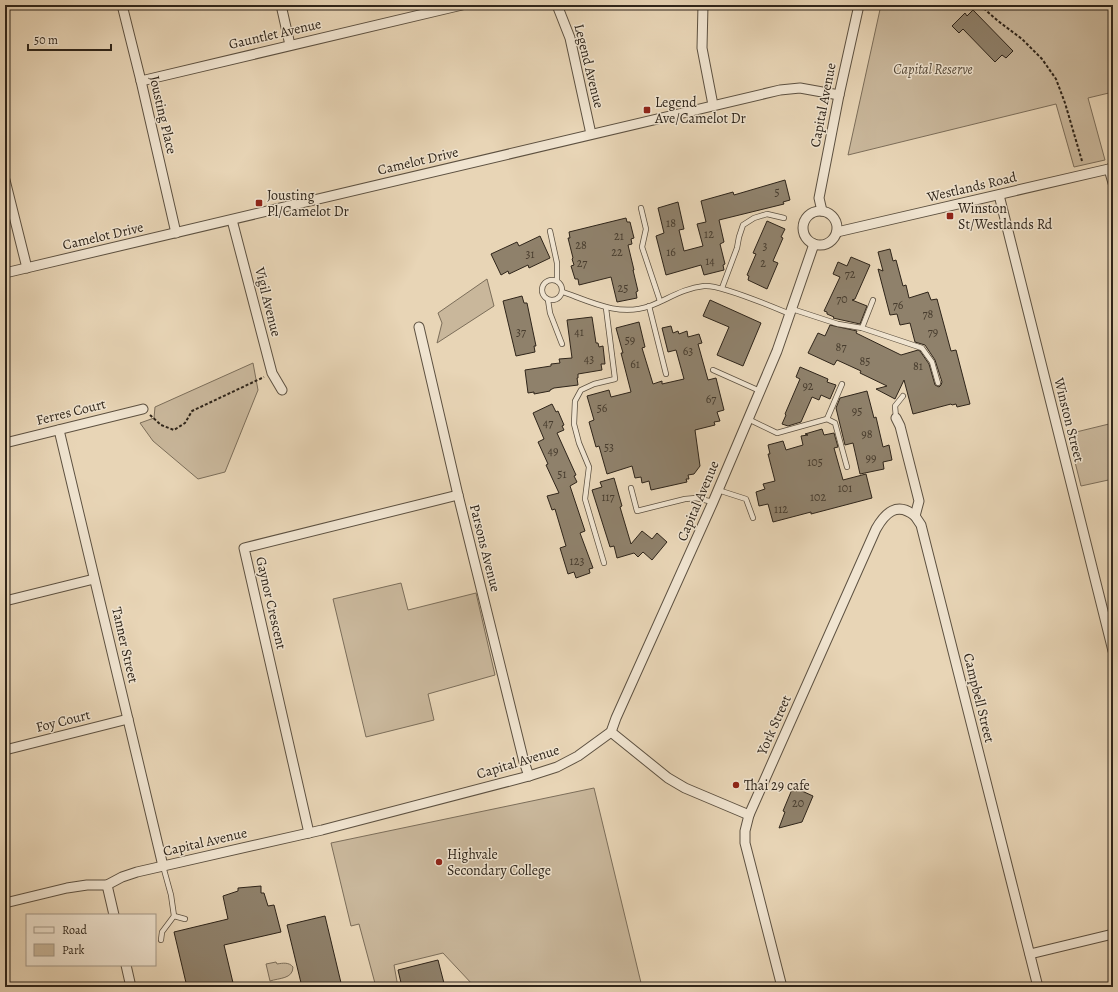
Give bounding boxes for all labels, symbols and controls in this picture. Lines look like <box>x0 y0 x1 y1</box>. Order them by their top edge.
street label: Gauntlet Avenue <box>227 14 323 54</box>
street label: Legend Avenue <box>569 22 609 110</box>
scale bar <box>28 26 111 52</box>
text: 50 m <box>34 32 58 48</box>
park label: Capital Reserve <box>893 60 973 79</box>
street label: Capital Avenue <box>806 61 840 149</box>
street label: Jousting Place <box>145 74 181 156</box>
place label: Legend Ave/Camelot Dr <box>654 93 747 128</box>
marker: Legend Ave/Camelot Dr <box>642 105 652 115</box>
street label: Camelot Drive <box>376 142 460 180</box>
street label: Westlands Road <box>924 167 1019 207</box>
house number: 5 <box>774 184 780 200</box>
place label: Jousting Pl/Camelot Dr <box>267 186 350 221</box>
marker: Jousting Pl/Camelot Dr <box>254 198 264 208</box>
place label: Winston St/Westlands Rd <box>957 199 1053 234</box>
marker: Winston St/Westlands Rd <box>945 211 955 221</box>
house number: 18 <box>666 215 676 231</box>
street label: Camelot Drive <box>61 217 145 255</box>
house number: 12 <box>704 226 714 242</box>
house number: 21 <box>614 228 624 244</box>
house number: 28 <box>575 237 587 253</box>
house number: 3 <box>763 238 768 254</box>
house number: 22 <box>611 244 623 260</box>
house number: 16 <box>666 244 676 260</box>
house number: 31 <box>525 246 535 262</box>
house number: 14 <box>705 253 715 269</box>
house number: 27 <box>577 255 588 271</box>
house number: 2 <box>760 255 766 271</box>
street label: Vigil Avenue <box>250 264 286 339</box>
house number: 72 <box>845 266 856 282</box>
house number: 25 <box>618 280 628 296</box>
house number: 70 <box>836 291 848 307</box>
house number: 76 <box>893 297 904 313</box>
house number: 78 <box>923 306 934 322</box>
house number: 37 <box>516 324 527 340</box>
house number: 41 <box>574 324 584 340</box>
house number: 79 <box>928 324 938 340</box>
house number: 59 <box>625 332 635 348</box>
house number: 87 <box>836 339 847 355</box>
house number: 63 <box>683 343 693 359</box>
house number: 43 <box>584 351 594 367</box>
house number: 85 <box>860 353 870 369</box>
house number: 61 <box>630 356 640 372</box>
house number: 81 <box>913 358 923 374</box>
street label: Winston Street <box>1049 375 1089 464</box>
house number: 92 <box>802 378 814 394</box>
house number: 67 <box>706 391 717 407</box>
street label: Ferres Court <box>34 394 108 430</box>
house number: 56 <box>597 400 608 416</box>
house number: 95 <box>852 403 862 419</box>
house number: 47 <box>543 415 554 431</box>
house number: 98 <box>861 426 873 442</box>
house number: 53 <box>604 439 614 455</box>
house number: 49 <box>548 443 558 459</box>
house number: 99 <box>866 450 876 466</box>
house number: 105 <box>807 454 823 470</box>
street label: Capital Avenue <box>673 458 723 544</box>
house number: 51 <box>557 466 567 482</box>
house number: 101 <box>838 480 852 496</box>
house number: 117 <box>601 489 616 505</box>
house number: 102 <box>810 489 826 505</box>
house number: 112 <box>774 501 788 517</box>
street label: Parsons Avenue <box>465 502 505 594</box>
house number: 123 <box>570 553 584 569</box>
street label: Gaynor Crescent <box>251 555 291 651</box>
street label: Tanner Street <box>107 605 143 685</box>
street label: Campbell Street <box>959 651 999 745</box>
street label: York Street <box>752 692 796 759</box>
street label: Foy Court <box>34 705 92 737</box>
street label: Capital Avenue <box>474 740 562 784</box>
place label: Thai 29 cafe <box>744 776 810 795</box>
marker: Thai 29 cafe <box>731 780 741 790</box>
house number: 20 <box>792 795 804 811</box>
street label: Capital Avenue <box>161 823 249 861</box>
place label: Highvale Secondary College <box>447 845 551 880</box>
marker: Highvale Secondary College <box>434 857 444 867</box>
legend <box>26 914 156 966</box>
text: Road <box>62 922 88 938</box>
text: Park <box>62 942 85 958</box>

